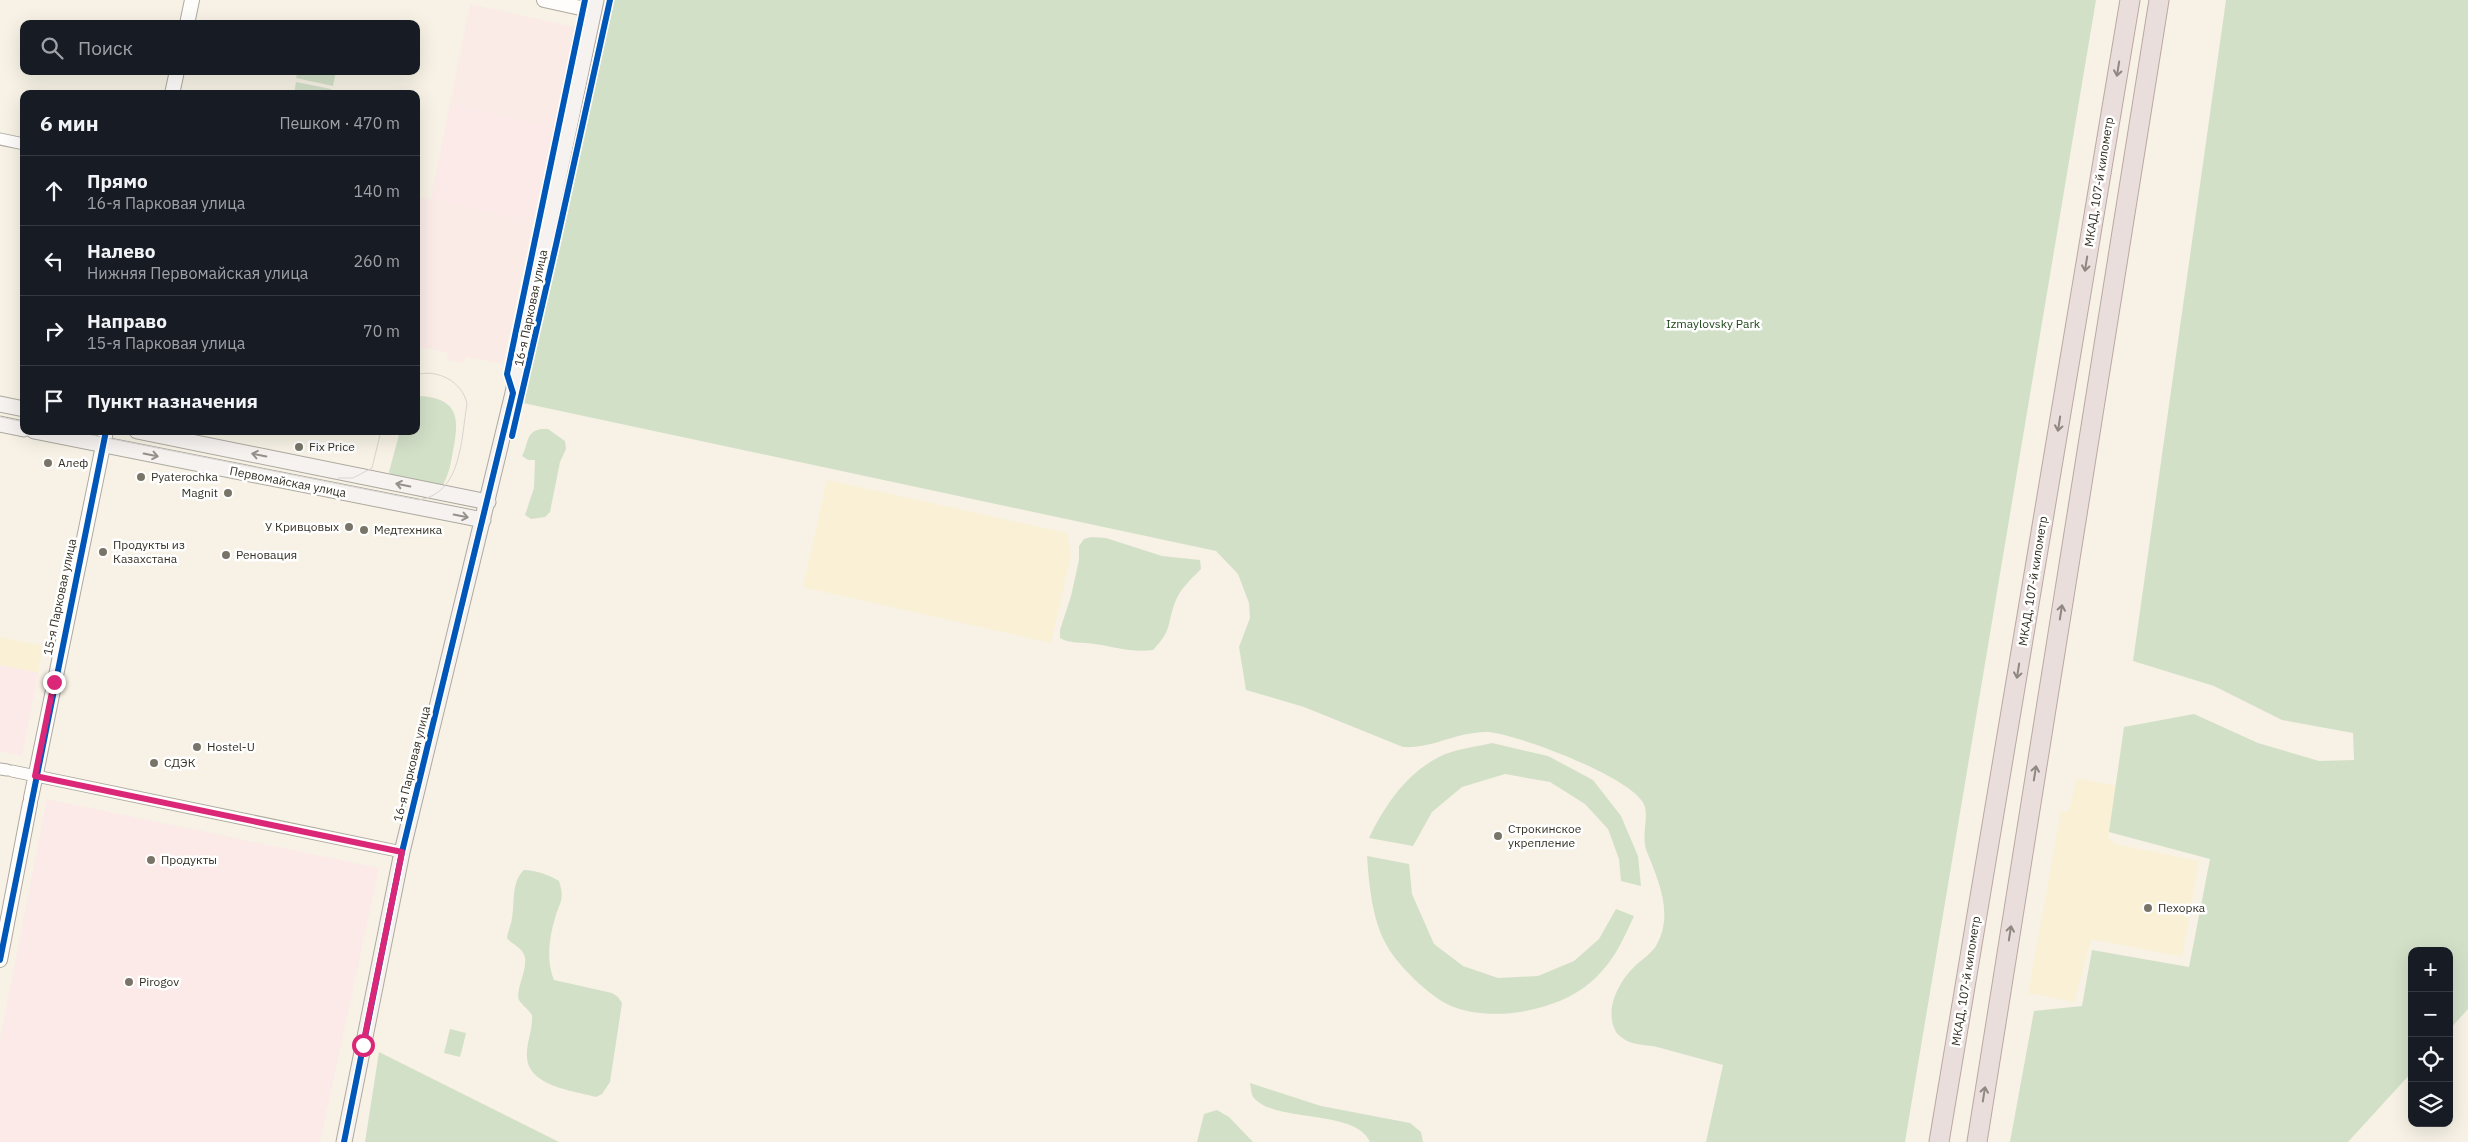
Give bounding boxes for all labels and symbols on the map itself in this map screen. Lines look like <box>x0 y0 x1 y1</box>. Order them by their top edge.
one-way arrow <box>2113 61 2123 77</box>
street label: МКАД, 107-й километр <box>2081 116 2116 248</box>
street label: 16-я Парковая улица <box>511 248 550 368</box>
one-way arrow <box>2080 255 2090 271</box>
park label: Izmaylovsky Park <box>1666 316 1761 331</box>
one-way arrow <box>2053 416 2063 432</box>
place label: Fix Price <box>309 439 355 454</box>
marker: Fix Price <box>293 441 305 453</box>
one-way arrow <box>251 449 267 459</box>
one-way arrow <box>143 451 159 460</box>
place label: Алеф <box>58 455 88 470</box>
marker: Алеф <box>42 457 54 469</box>
street label: Первомайская улица <box>228 463 348 500</box>
place label: Pyaterochka <box>151 469 218 484</box>
marker: Pyaterochka <box>135 471 147 483</box>
one-way arrow <box>396 480 412 489</box>
place label: Magnit <box>181 485 218 500</box>
marker: Magnit <box>222 487 234 499</box>
one-way arrow <box>453 511 469 521</box>
street label: МКАД, 107-й километр <box>2015 515 2050 647</box>
place label: У Кривцовых <box>265 519 339 534</box>
marker: У Кривцовых <box>343 521 355 533</box>
place label: Медтехника <box>374 522 443 537</box>
marker: Медтехника <box>358 524 370 536</box>
street label: 15-я Парковая улица <box>40 537 79 657</box>
place label: Продукты из Казахстана <box>113 537 185 566</box>
marker: Продукты из Казахстана <box>97 546 109 558</box>
place label: Реновация <box>236 547 297 562</box>
marker: Реновация <box>220 549 232 561</box>
one-way arrow <box>2056 605 2066 621</box>
one-way arrow <box>2012 662 2022 678</box>
route end <box>43 671 66 694</box>
street label: 16-я Парковая улица <box>390 704 433 823</box>
place label: Hostel-U <box>207 739 255 754</box>
marker: Hostel-U <box>191 741 203 753</box>
place label: СДЭК <box>164 755 196 770</box>
marker: СДЭК <box>148 757 160 769</box>
one-way arrow <box>2031 765 2041 781</box>
place label: Строкинское укрепление <box>1508 821 1582 850</box>
marker: Строкинское укрепление <box>1492 830 1504 842</box>
place label: Продукты <box>161 852 217 867</box>
marker: Продукты <box>145 854 157 866</box>
place label: Пехорка <box>2158 900 2206 915</box>
marker: Пехорка <box>2142 902 2154 914</box>
street label: МКАД, 107-й километр <box>1948 915 1983 1047</box>
one-way arrow <box>2005 926 2015 942</box>
place label: Pirogov <box>139 974 179 989</box>
marker: Pirogov <box>123 976 135 988</box>
route start <box>352 1034 375 1057</box>
one-way arrow <box>1980 1086 1990 1102</box>

